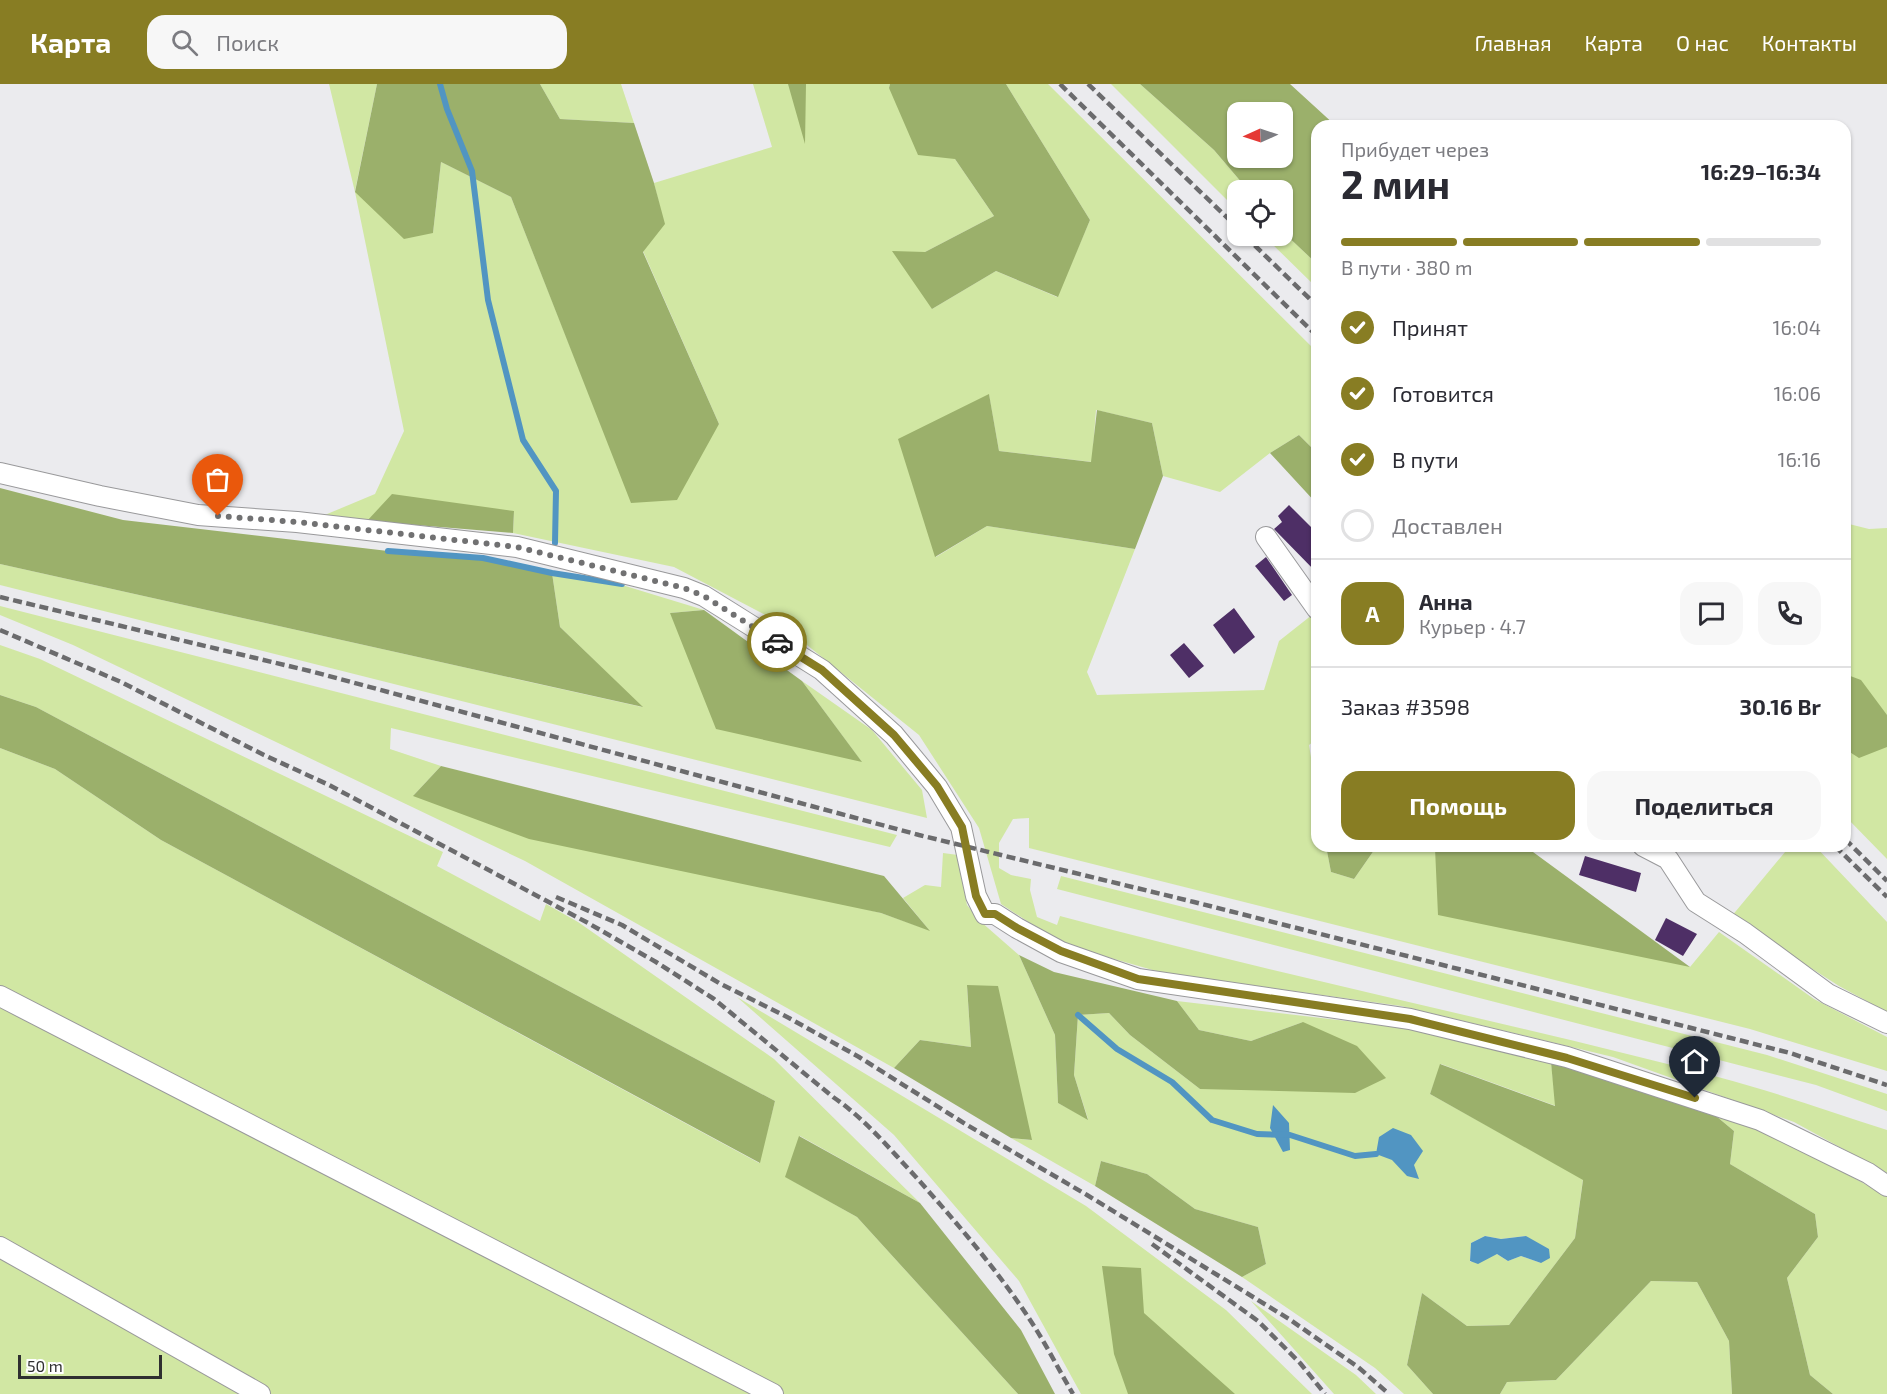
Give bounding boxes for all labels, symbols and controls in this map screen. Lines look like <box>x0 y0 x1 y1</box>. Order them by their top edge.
search box <box>147 15 567 69</box>
text: Карта <box>30 25 111 59</box>
icon: search <box>168 26 201 59</box>
text: Поиск <box>216 29 279 55</box>
text: Главная <box>1475 30 1552 55</box>
text: Карта <box>1585 30 1643 55</box>
text: О нас <box>1676 30 1729 55</box>
text: Контакты <box>1762 30 1857 55</box>
north arrow <box>1227 102 1293 168</box>
map controls <box>1227 102 1293 246</box>
text: Прибудет через <box>1341 137 1489 161</box>
text: 16:29–16:34 <box>1701 158 1821 184</box>
text: 2 мин <box>1341 160 1450 207</box>
button: locate <box>1227 180 1293 246</box>
text: В пути · 380 m <box>1341 255 1472 279</box>
icon: check <box>1341 311 1374 344</box>
text: Принят <box>1392 314 1468 340</box>
text: 16:04 <box>1773 315 1821 339</box>
icon: check <box>1341 377 1374 410</box>
text: Готовится <box>1392 380 1494 406</box>
text: 16:06 <box>1773 381 1821 405</box>
icon: check <box>1341 443 1374 476</box>
text: В пути <box>1392 446 1459 472</box>
text: 16:16 <box>1777 447 1821 471</box>
pin <box>192 454 243 516</box>
icon: bag <box>201 463 234 496</box>
text: Доставлен <box>1392 512 1503 538</box>
button: chat <box>1680 582 1743 645</box>
button: phone <box>1758 582 1821 645</box>
text: Анна <box>1419 588 1473 614</box>
text: А <box>1365 600 1380 626</box>
courier <box>747 612 807 672</box>
text: Курьер · 4.7 <box>1419 614 1526 638</box>
icon: car <box>761 626 794 659</box>
text: Заказ #3598 <box>1341 693 1470 719</box>
text: 30.16 Br <box>1740 693 1821 719</box>
button: Помощь <box>1341 771 1575 840</box>
button: Поделиться <box>1587 771 1821 840</box>
pin <box>1669 1036 1720 1098</box>
icon: home <box>1678 1045 1711 1078</box>
scale bar <box>18 1352 162 1380</box>
text: 50 m <box>27 1356 63 1375</box>

